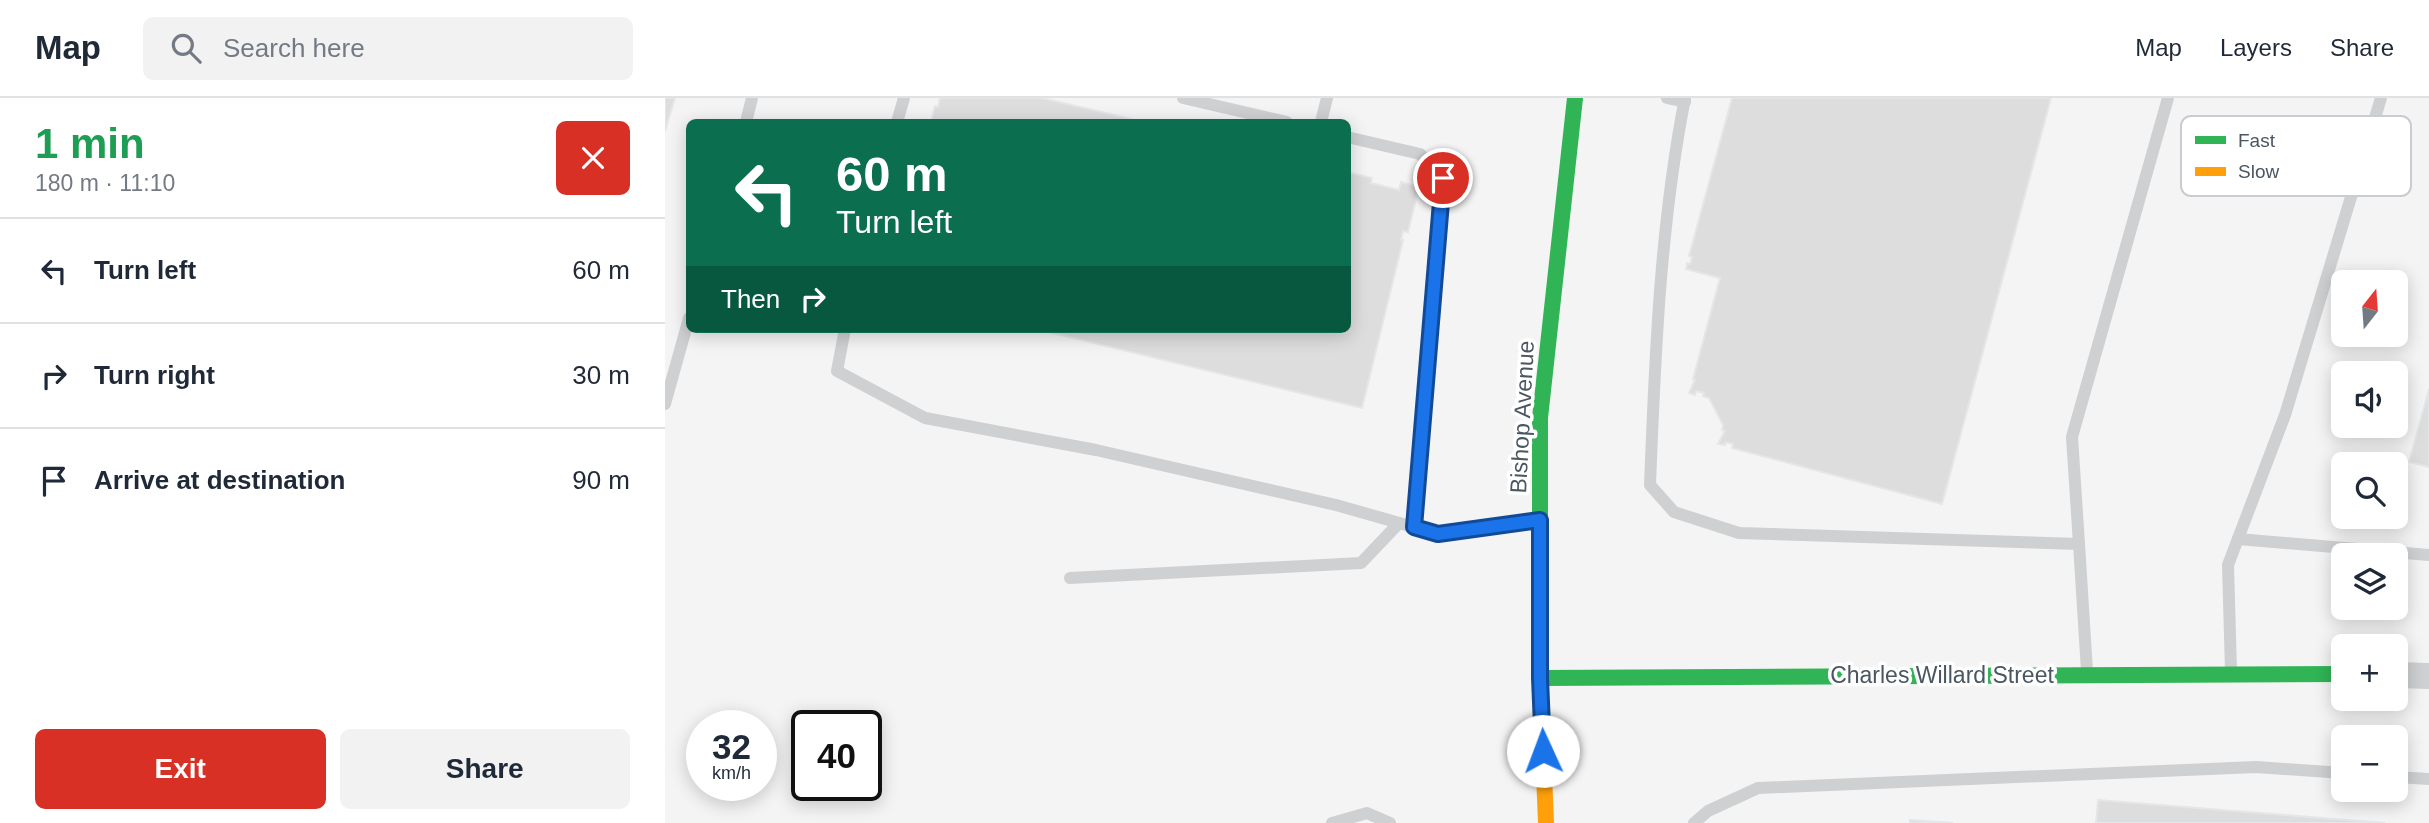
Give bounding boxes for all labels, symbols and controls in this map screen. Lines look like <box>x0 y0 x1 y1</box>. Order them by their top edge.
search box <box>143 17 633 80</box>
text: Map <box>35 29 101 66</box>
icon: search <box>167 29 205 67</box>
text: Search here <box>223 33 365 63</box>
text: Map <box>2135 34 2182 61</box>
text: Layers <box>2220 34 2292 61</box>
text: Share <box>2330 34 2394 61</box>
legend <box>2181 116 2411 196</box>
text: 1 min <box>35 120 145 167</box>
button: close <box>556 121 630 195</box>
text: Fast <box>2238 130 2276 151</box>
icon: left <box>721 147 812 238</box>
text: 60 m <box>836 147 948 201</box>
pin <box>1413 148 1473 208</box>
icon: arrive <box>1424 159 1462 197</box>
text: Slow <box>2238 161 2279 182</box>
text: 180 m · 11:10 <box>35 170 175 196</box>
text: Turn left <box>836 204 952 240</box>
icon: left <box>35 252 73 290</box>
text: Turn left <box>94 255 196 285</box>
text: 60 m <box>572 255 630 285</box>
north arrow <box>2331 270 2408 346</box>
map controls <box>2331 270 2408 802</box>
icon: right <box>794 280 832 318</box>
text: Then <box>721 284 780 314</box>
street label: Bishop Avenue <box>1505 340 1539 494</box>
icon: right <box>35 357 73 395</box>
text: Turn right <box>94 360 215 390</box>
text: 30 m <box>572 360 630 390</box>
button: sound <box>2331 361 2408 438</box>
button: search <box>2331 452 2408 529</box>
icon: arrive <box>35 462 73 500</box>
text: Arrive at destination <box>94 465 345 495</box>
text: 90 m <box>572 465 630 495</box>
button: layers <box>2331 543 2408 620</box>
button: + <box>2331 634 2408 711</box>
street label: Charles Willard Street <box>1830 662 2054 688</box>
speed limit sign: 40 <box>791 710 882 801</box>
position arrow <box>1506 714 1580 788</box>
button: − <box>2331 725 2408 802</box>
text: 32 <box>712 727 751 766</box>
button: Exit <box>35 729 326 809</box>
button: Share <box>340 729 630 809</box>
text: km/h <box>712 763 751 783</box>

